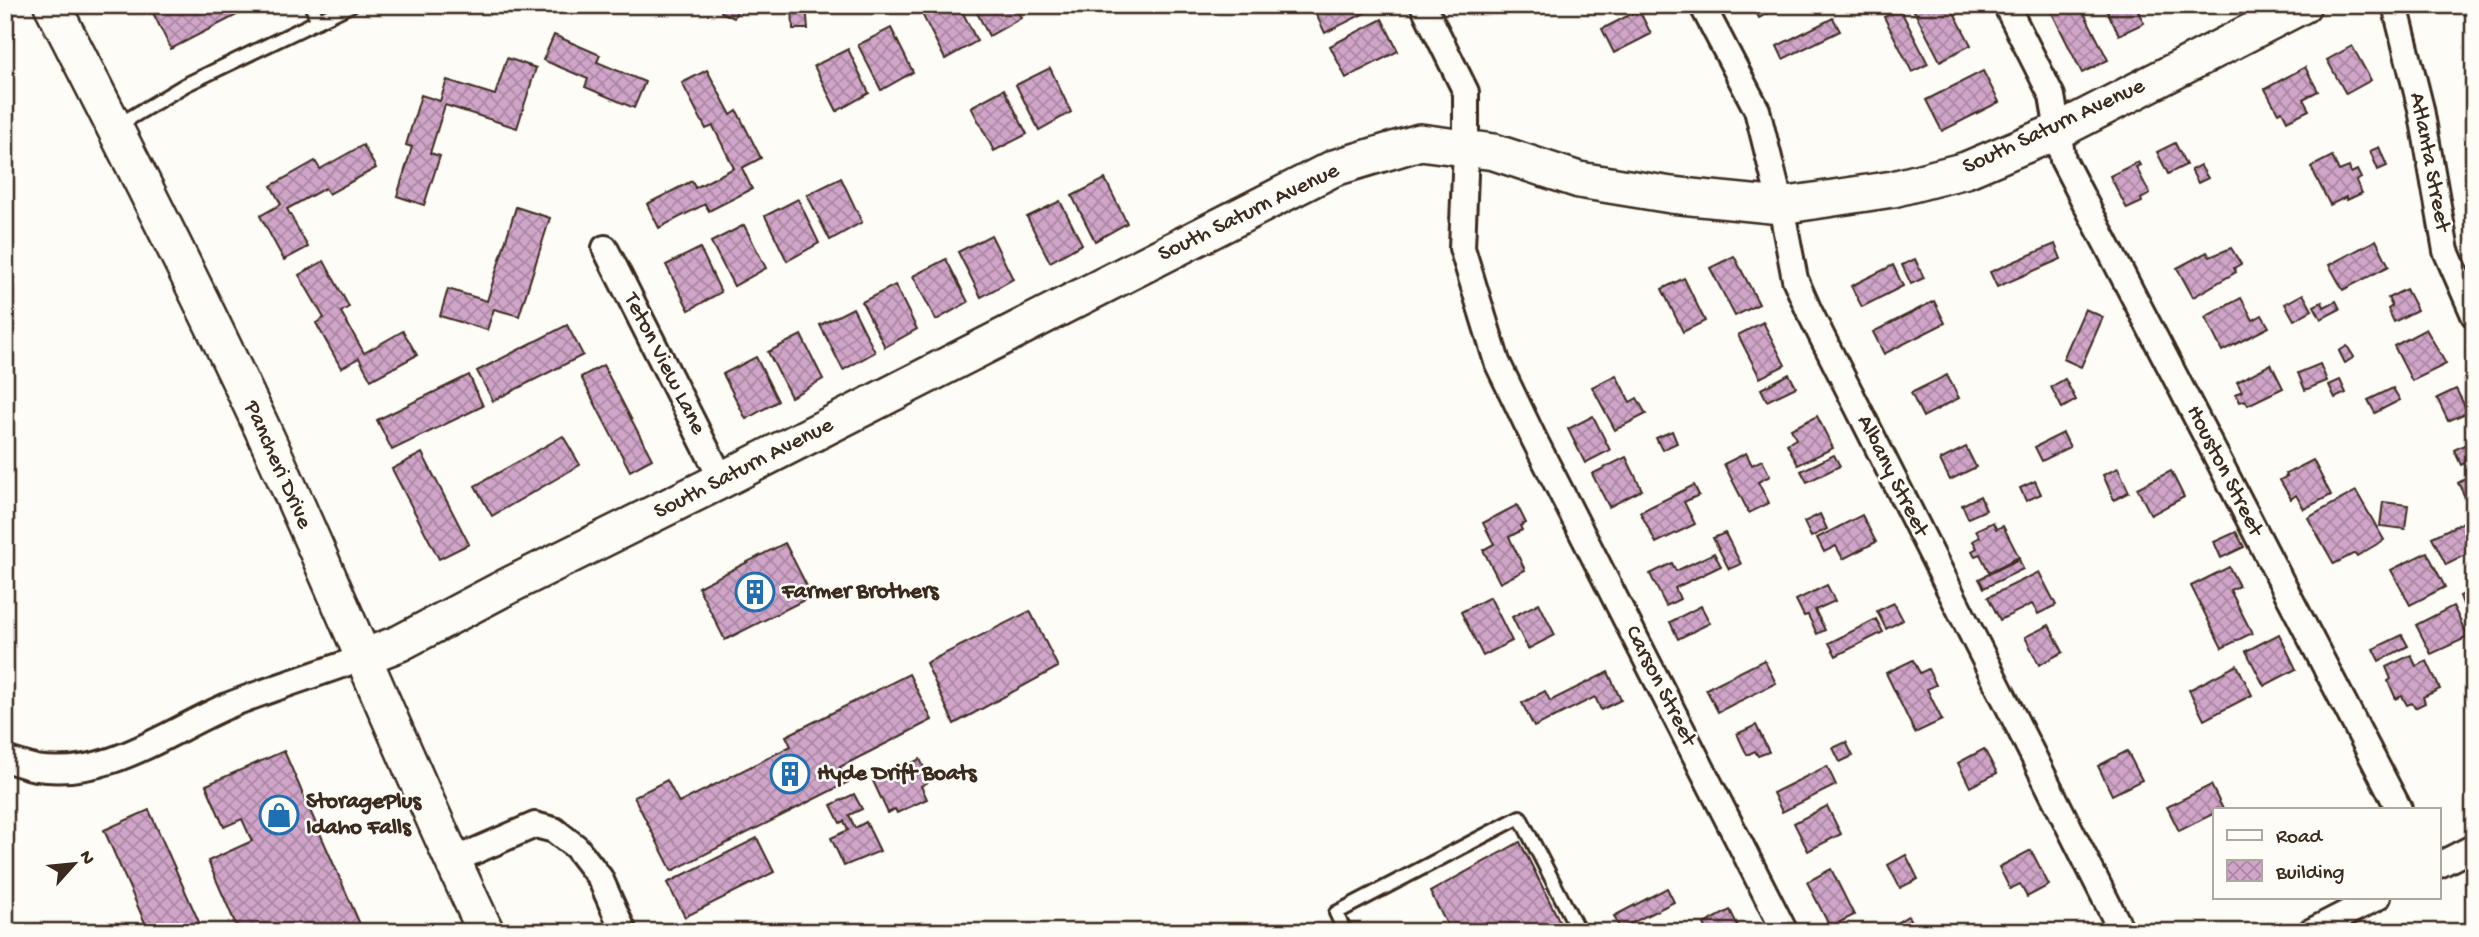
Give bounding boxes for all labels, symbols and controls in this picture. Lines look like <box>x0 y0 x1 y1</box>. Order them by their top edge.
street label: South Saturn Avenue <box>1959 72 2150 181</box>
street label: Atlanta Street <box>2402 90 2456 235</box>
street label: South Saturn Avenue <box>1154 157 1345 269</box>
street label: Teton View Lane <box>616 287 712 440</box>
street label: Pancheri Drive <box>236 396 318 534</box>
street label: Houston Street <box>2179 401 2269 542</box>
street label: Albany Street <box>1850 411 1935 543</box>
street label: South Saturn Avenue <box>650 412 839 526</box>
building icon: Farmer Brothers <box>734 571 776 613</box>
place label: Farmer Brothers <box>781 579 940 606</box>
street label: Carson Street <box>1618 621 1703 752</box>
building icon: Hyde Drift Boats <box>769 753 811 795</box>
place label: Hyde Drift Boats <box>817 761 978 788</box>
place label: StoragePlus Idaho Falls <box>306 789 422 842</box>
shop icon: StoragePlus Idaho Falls <box>258 794 300 836</box>
legend <box>2213 808 2440 898</box>
text: Road <box>2276 826 2324 851</box>
north arrow <box>38 828 108 898</box>
text: N <box>73 847 99 869</box>
text: Building <box>2275 862 2345 887</box>

